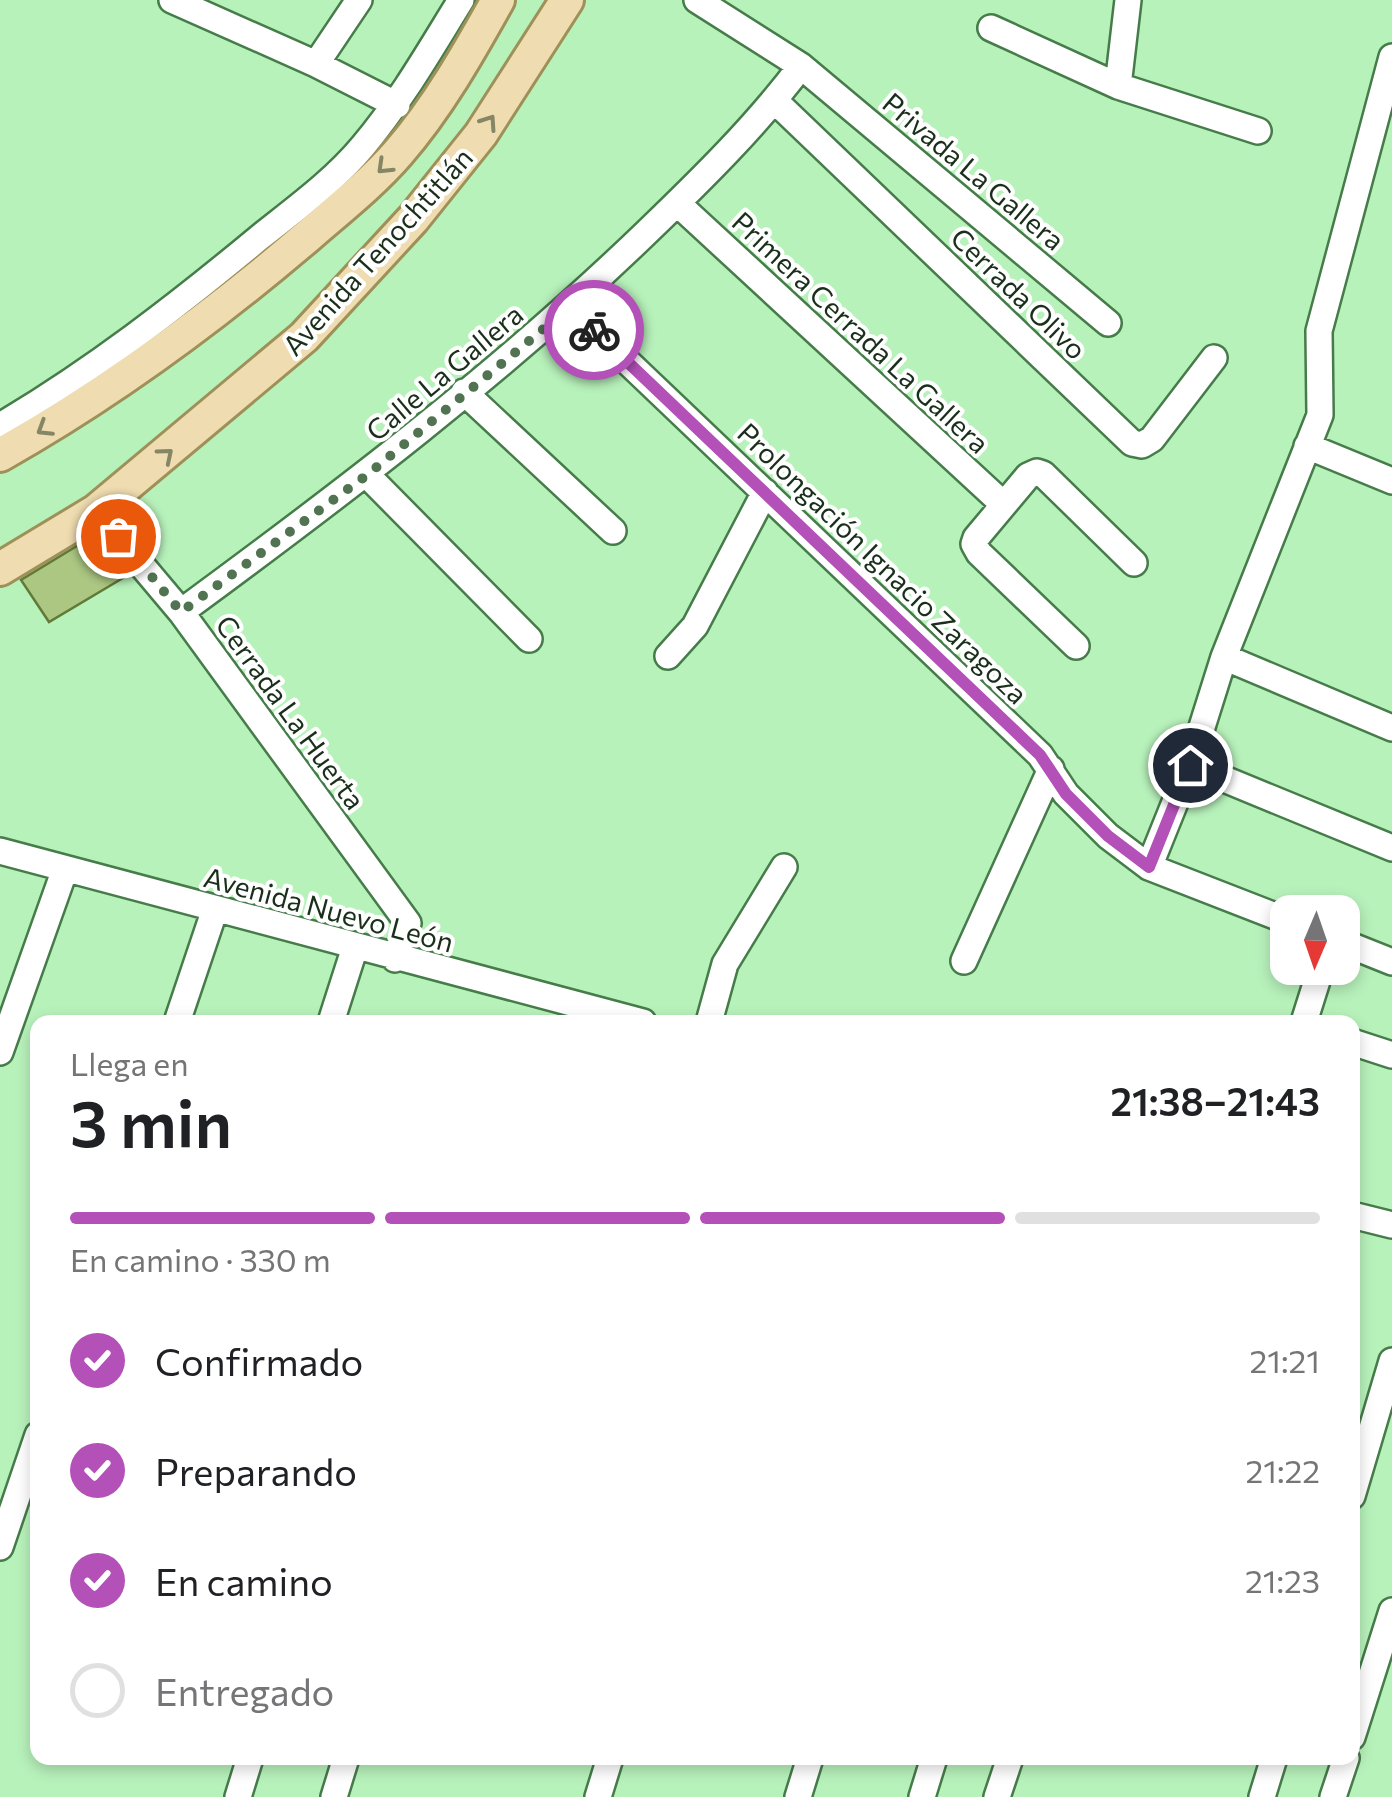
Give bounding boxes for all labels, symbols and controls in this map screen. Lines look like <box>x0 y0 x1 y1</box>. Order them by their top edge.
street label: Privada La Gallera <box>876 85 1072 257</box>
one-way arrow <box>477 114 495 133</box>
street label: Avenida Tenochtitlán <box>275 140 479 362</box>
one-way arrow <box>377 155 396 173</box>
street label: Primera Cerrada La Gallera <box>726 204 996 460</box>
street label: Cerrada Olivo <box>944 220 1094 366</box>
courier <box>544 280 644 380</box>
street label: Calle La Gallera <box>359 297 529 447</box>
icon: bike <box>567 303 622 358</box>
street label: Prolongación Ignacio Zaragoza <box>731 415 1035 711</box>
one-way arrow <box>37 417 55 436</box>
one-way arrow <box>155 448 173 466</box>
pin <box>76 494 161 579</box>
icon: bag <box>91 509 146 564</box>
street label: Cerrada La Huerta <box>209 608 373 816</box>
pin <box>1148 723 1233 808</box>
icon: home <box>1163 738 1218 793</box>
street label: Avenida Nuevo León <box>200 859 458 959</box>
north arrow <box>1270 895 1360 985</box>
map controls <box>1270 895 1360 985</box>
text: Llega en <box>70 1043 189 1083</box>
text: 21:38–21:43 <box>1111 1077 1320 1124</box>
text: 3 min <box>70 1081 232 1160</box>
text: En camino · 330 m <box>70 1239 331 1279</box>
icon: check <box>70 1333 125 1388</box>
text: Confirmado <box>155 1337 363 1384</box>
text: 21:21 <box>1250 1340 1320 1380</box>
icon: check <box>70 1443 125 1498</box>
text: Preparando <box>155 1447 357 1494</box>
text: 21:22 <box>1246 1450 1320 1490</box>
icon: check <box>70 1553 125 1608</box>
text: En camino <box>155 1557 333 1604</box>
text: 21:23 <box>1245 1560 1320 1600</box>
text: Entregado <box>155 1667 334 1714</box>

